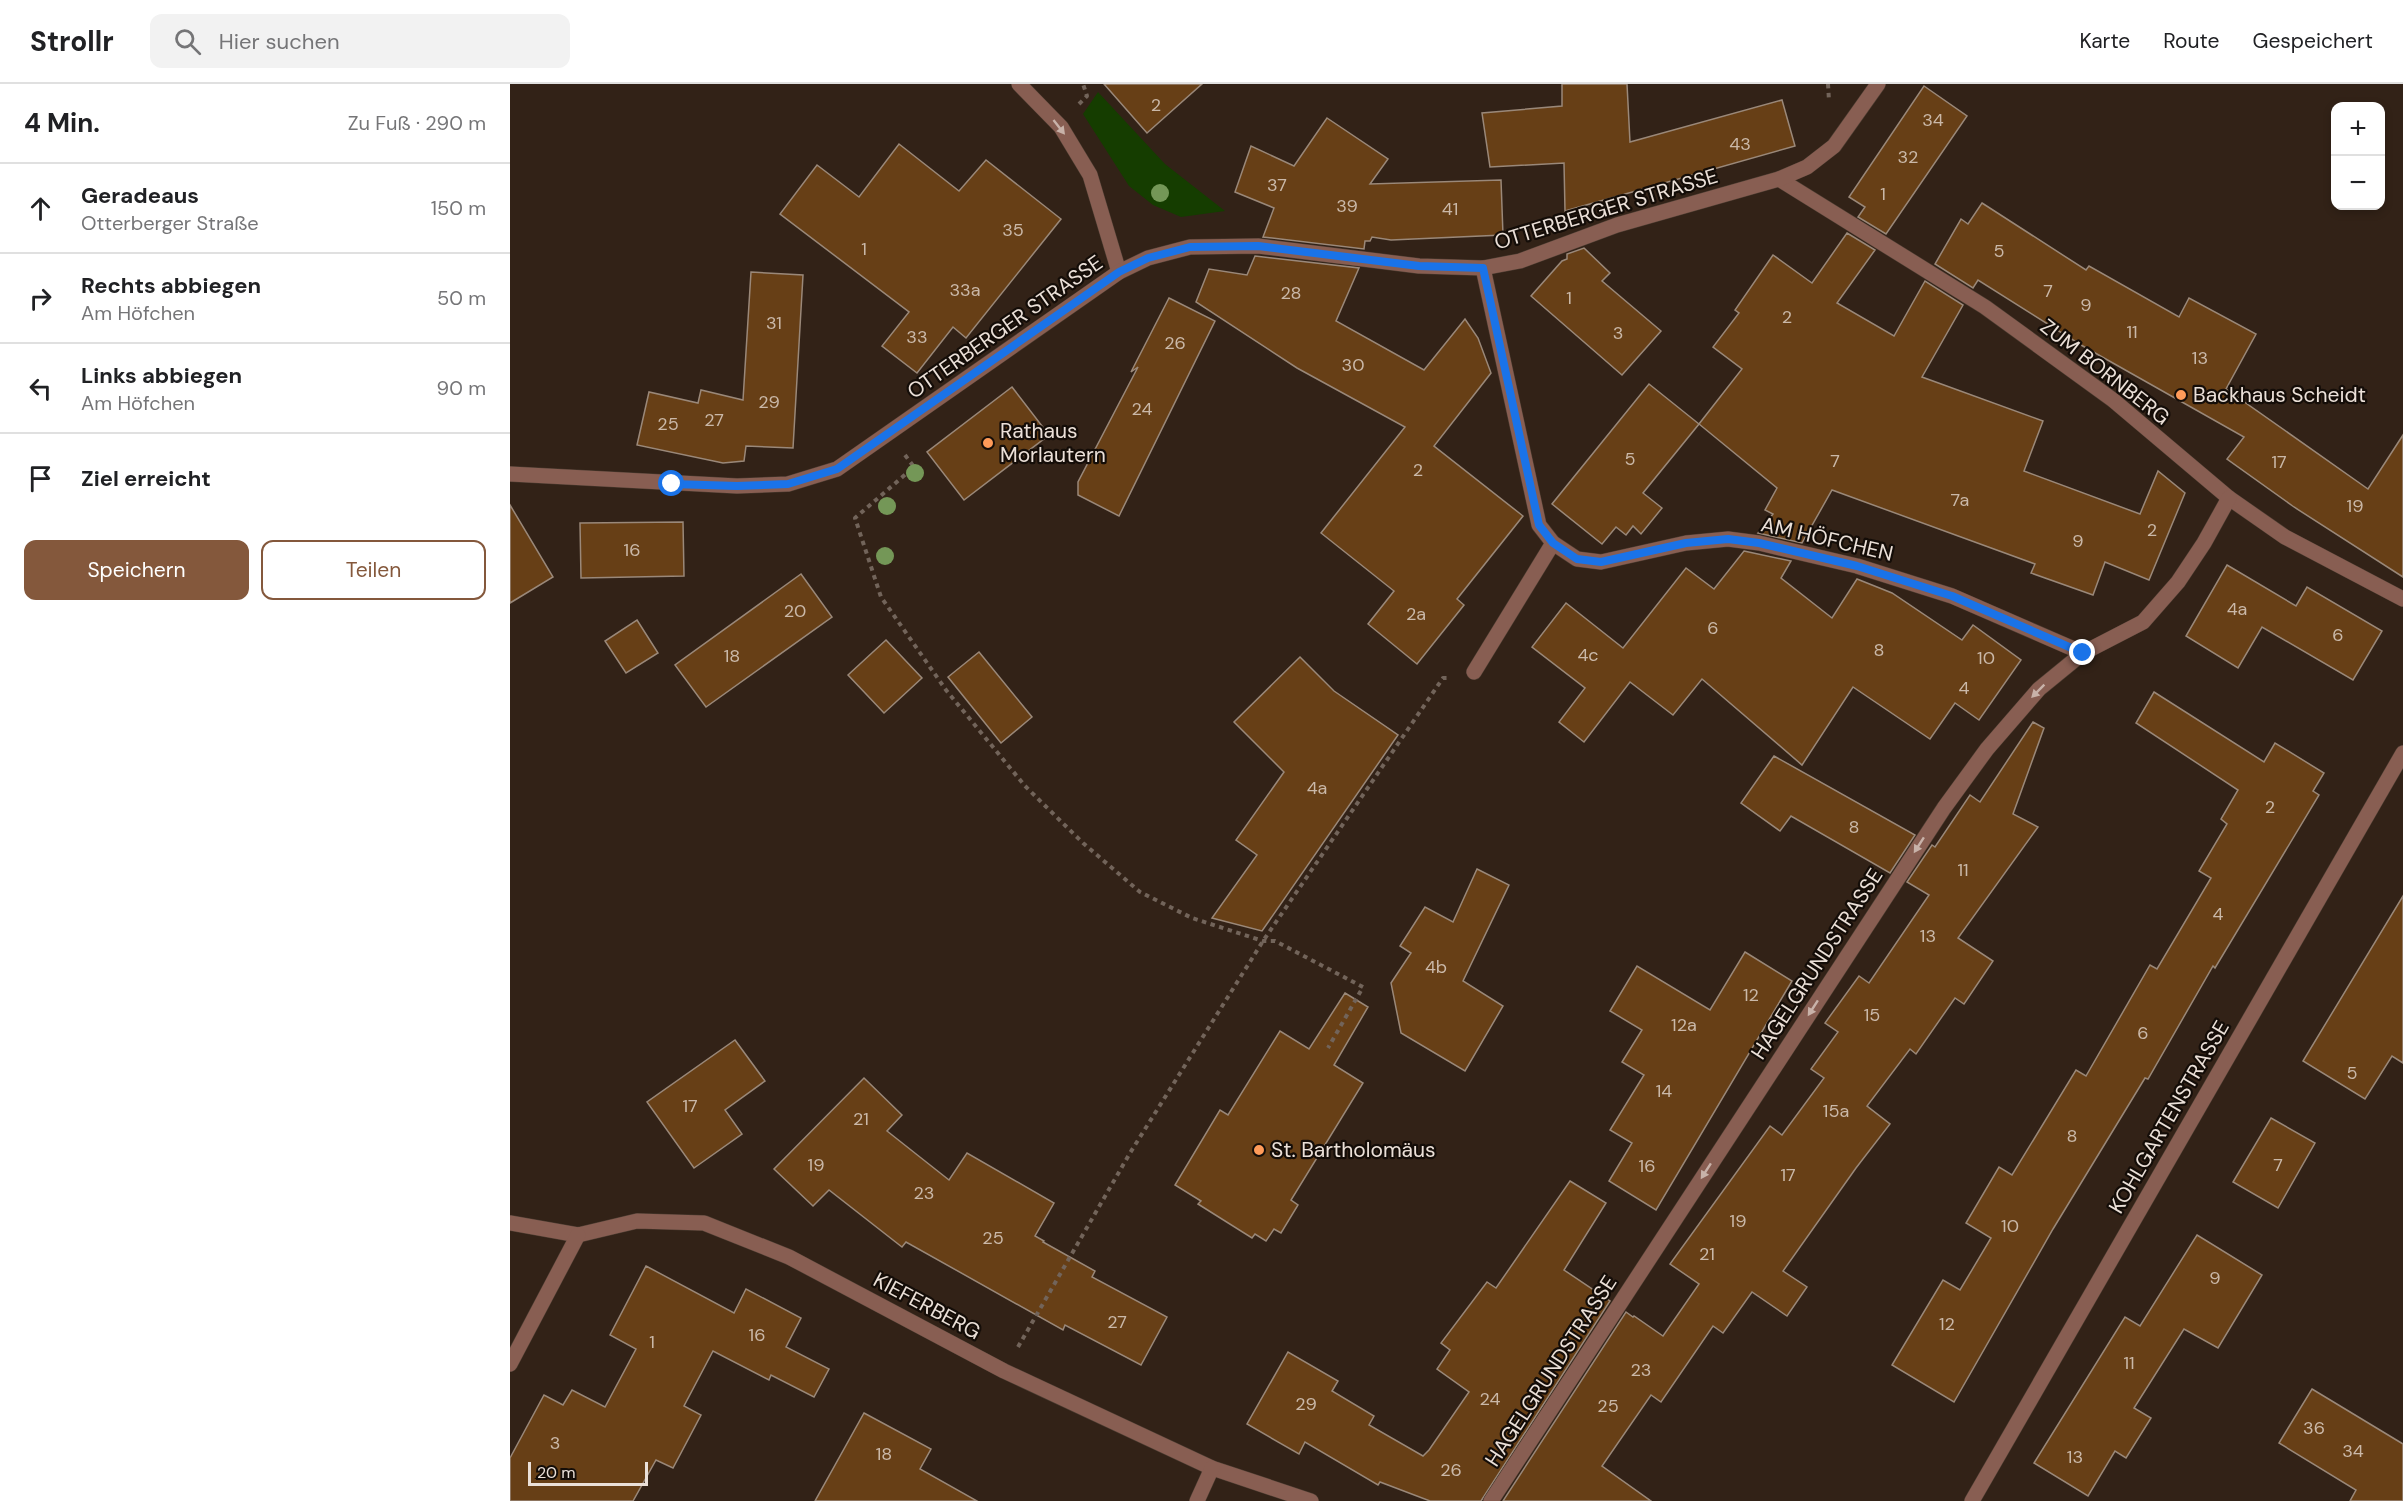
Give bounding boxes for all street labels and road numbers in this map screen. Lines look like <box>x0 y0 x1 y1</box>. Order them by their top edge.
street label: OTTERBERGER STRASSE <box>1491 162 1721 256</box>
street label: OTTERBERGER STRASSE <box>902 249 1108 405</box>
street label: ZUM BORNBERG <box>2034 313 2176 431</box>
street label: AM HÖFCHEN <box>1758 510 1896 568</box>
street label: HAGELGRUNDSTRASSE <box>1745 863 1889 1065</box>
street label: KOHLGARTENSTRASSE <box>2102 1015 2236 1219</box>
street label: KIEFERBERG <box>869 1266 985 1346</box>
street label: HAGELGRUNDSTRASSE <box>1479 1270 1623 1472</box>

